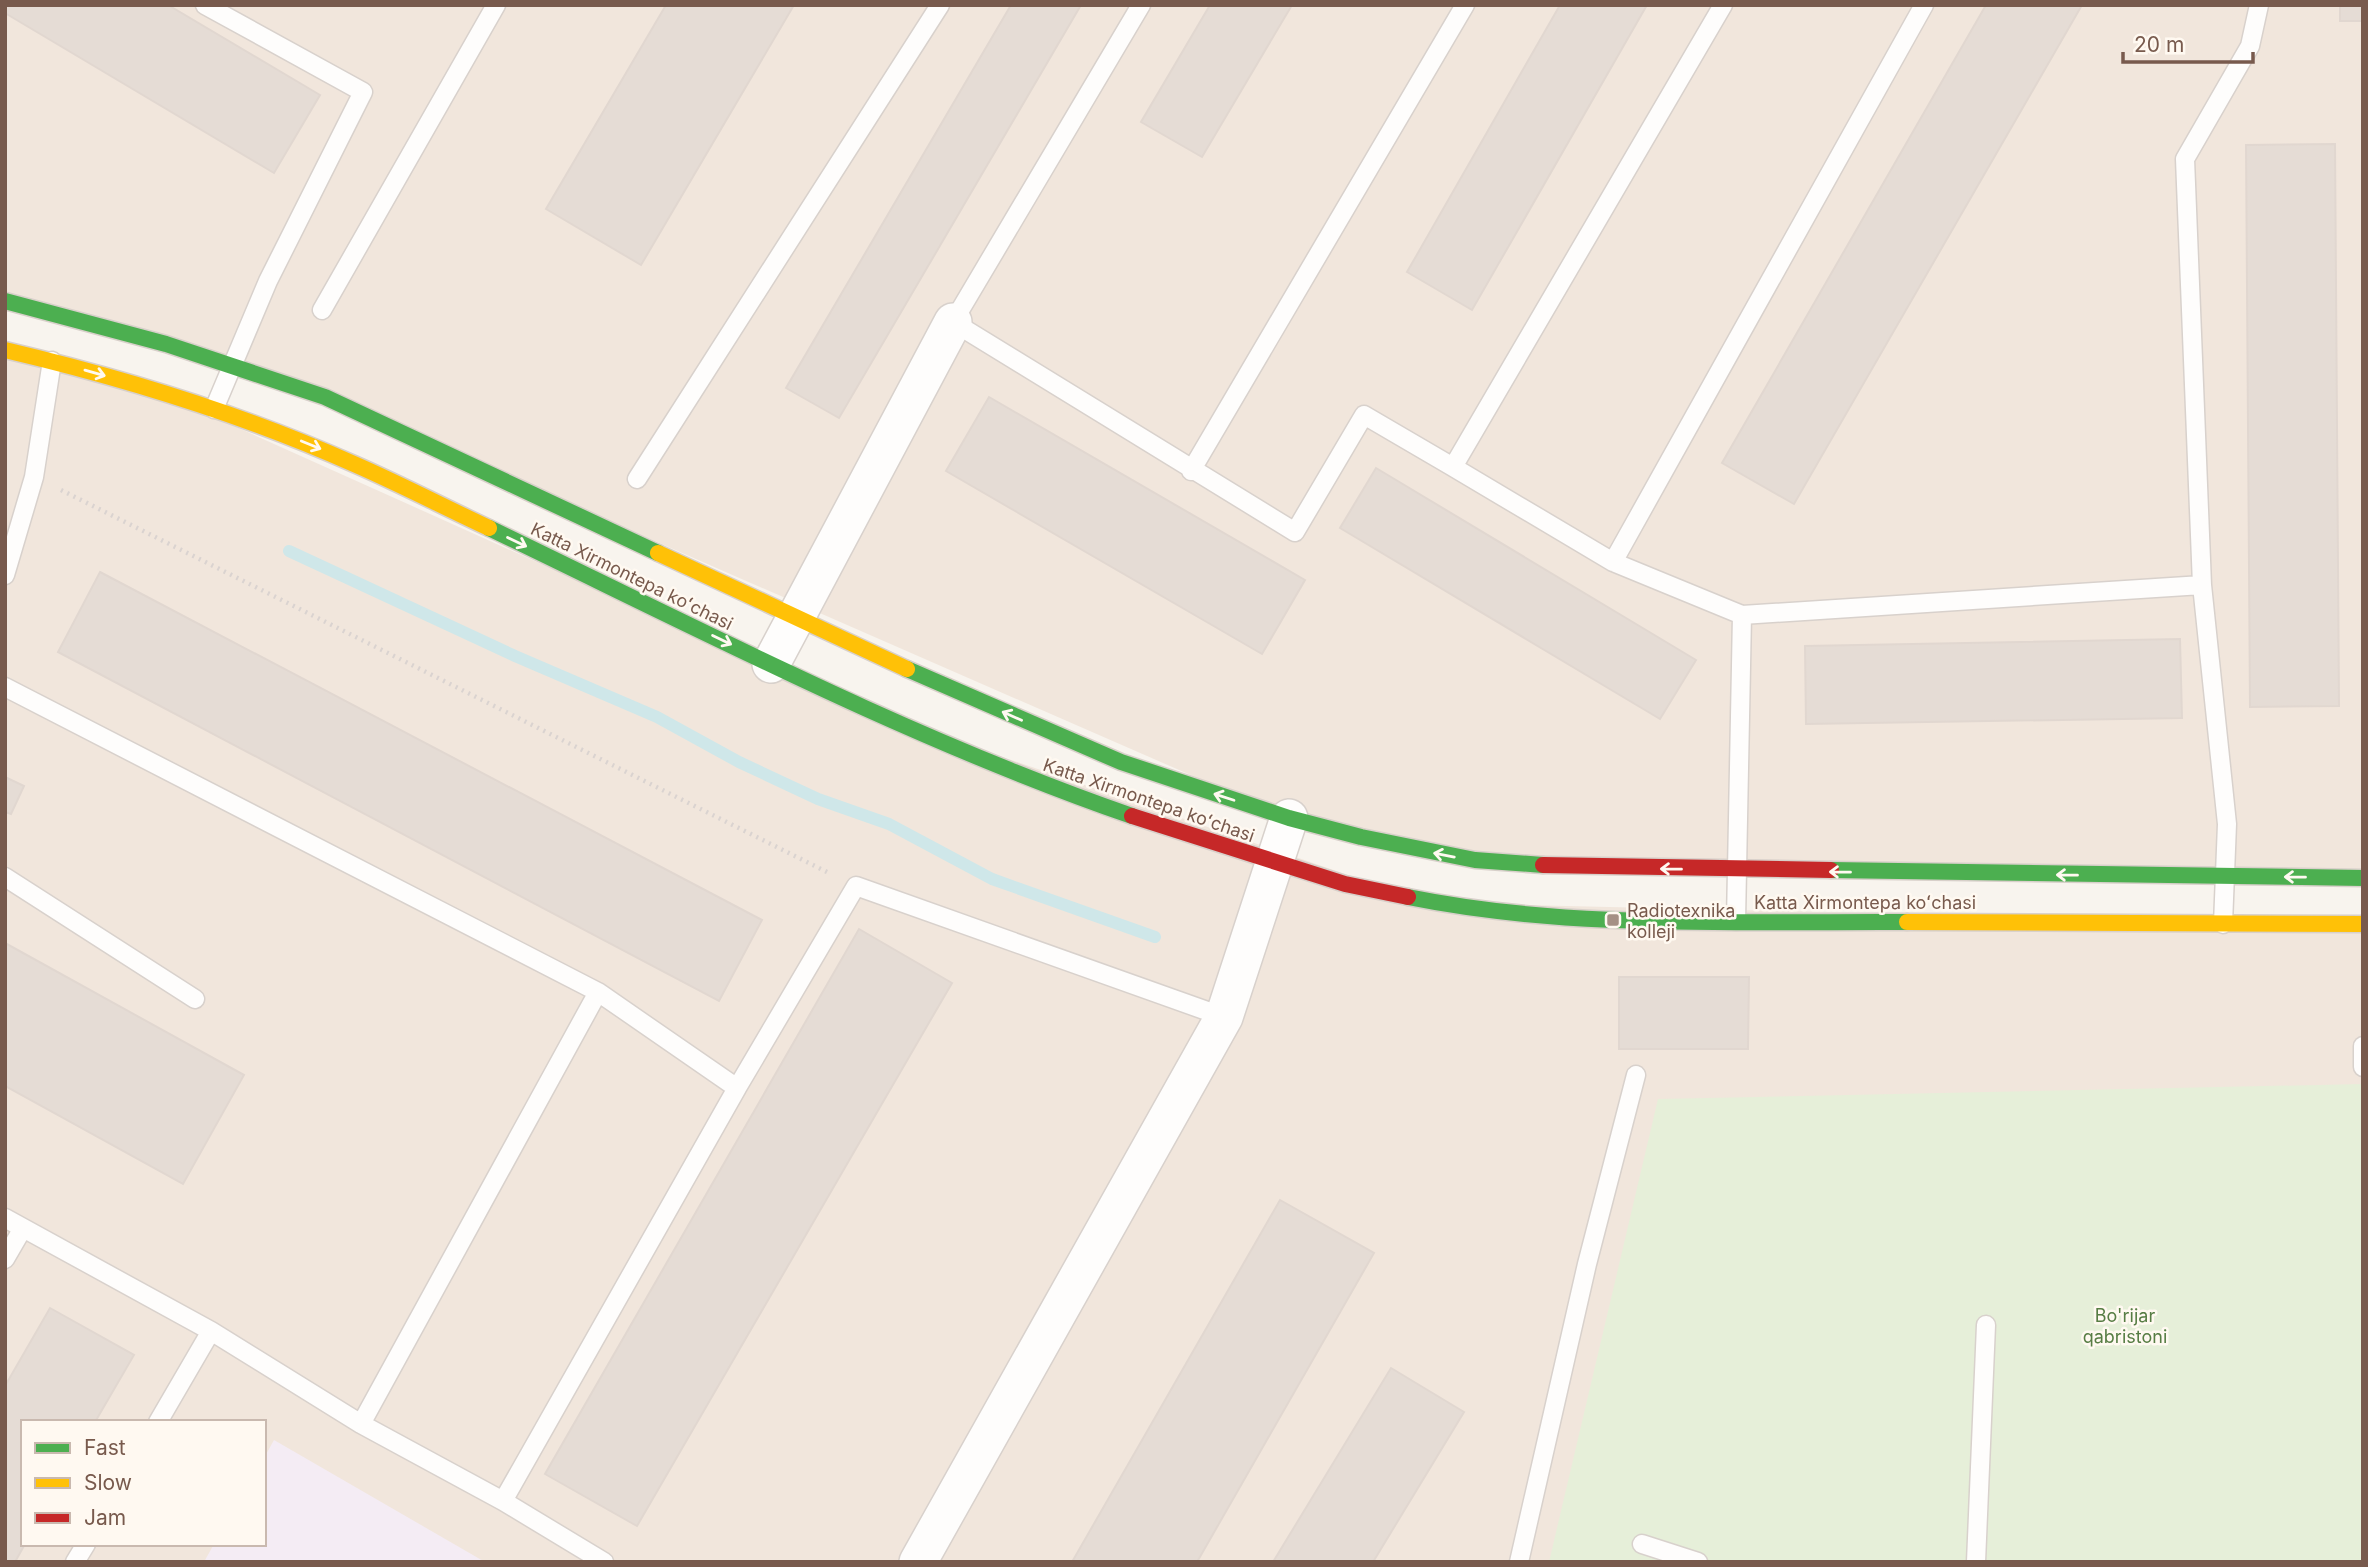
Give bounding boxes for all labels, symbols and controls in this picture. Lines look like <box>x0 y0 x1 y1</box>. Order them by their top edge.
scale bar <box>2123 21 2252 65</box>
text: 20 m <box>2134 32 2184 57</box>
one-way arrow <box>83 367 106 380</box>
one-way arrow <box>299 440 321 453</box>
street label: Katta Xirmontepa koʻchasi <box>528 518 736 634</box>
one-way arrow <box>506 535 527 549</box>
one-way arrow <box>711 634 732 647</box>
one-way arrow <box>1002 709 1023 722</box>
street label: Katta Xirmontepa koʻchasi <box>1041 754 1257 846</box>
one-way arrow <box>1214 790 1236 802</box>
one-way arrow <box>1433 847 1456 861</box>
one-way arrow <box>1660 862 1683 875</box>
one-way arrow <box>1828 865 1851 879</box>
one-way arrow <box>2056 868 2079 881</box>
one-way arrow <box>2283 870 2306 884</box>
street label: Katta Xirmontepa koʻchasi <box>1754 892 1976 913</box>
place label: Radiotexnika kolleji <box>1627 900 1735 942</box>
marker: Radiotexnika kolleji <box>1605 912 1621 928</box>
park label: Bo'rijar qabristoni <box>2083 1305 2167 1347</box>
legend <box>21 1420 266 1546</box>
text: Fast <box>84 1435 126 1460</box>
text: Slow <box>84 1470 132 1495</box>
text: Jam <box>84 1505 126 1530</box>

